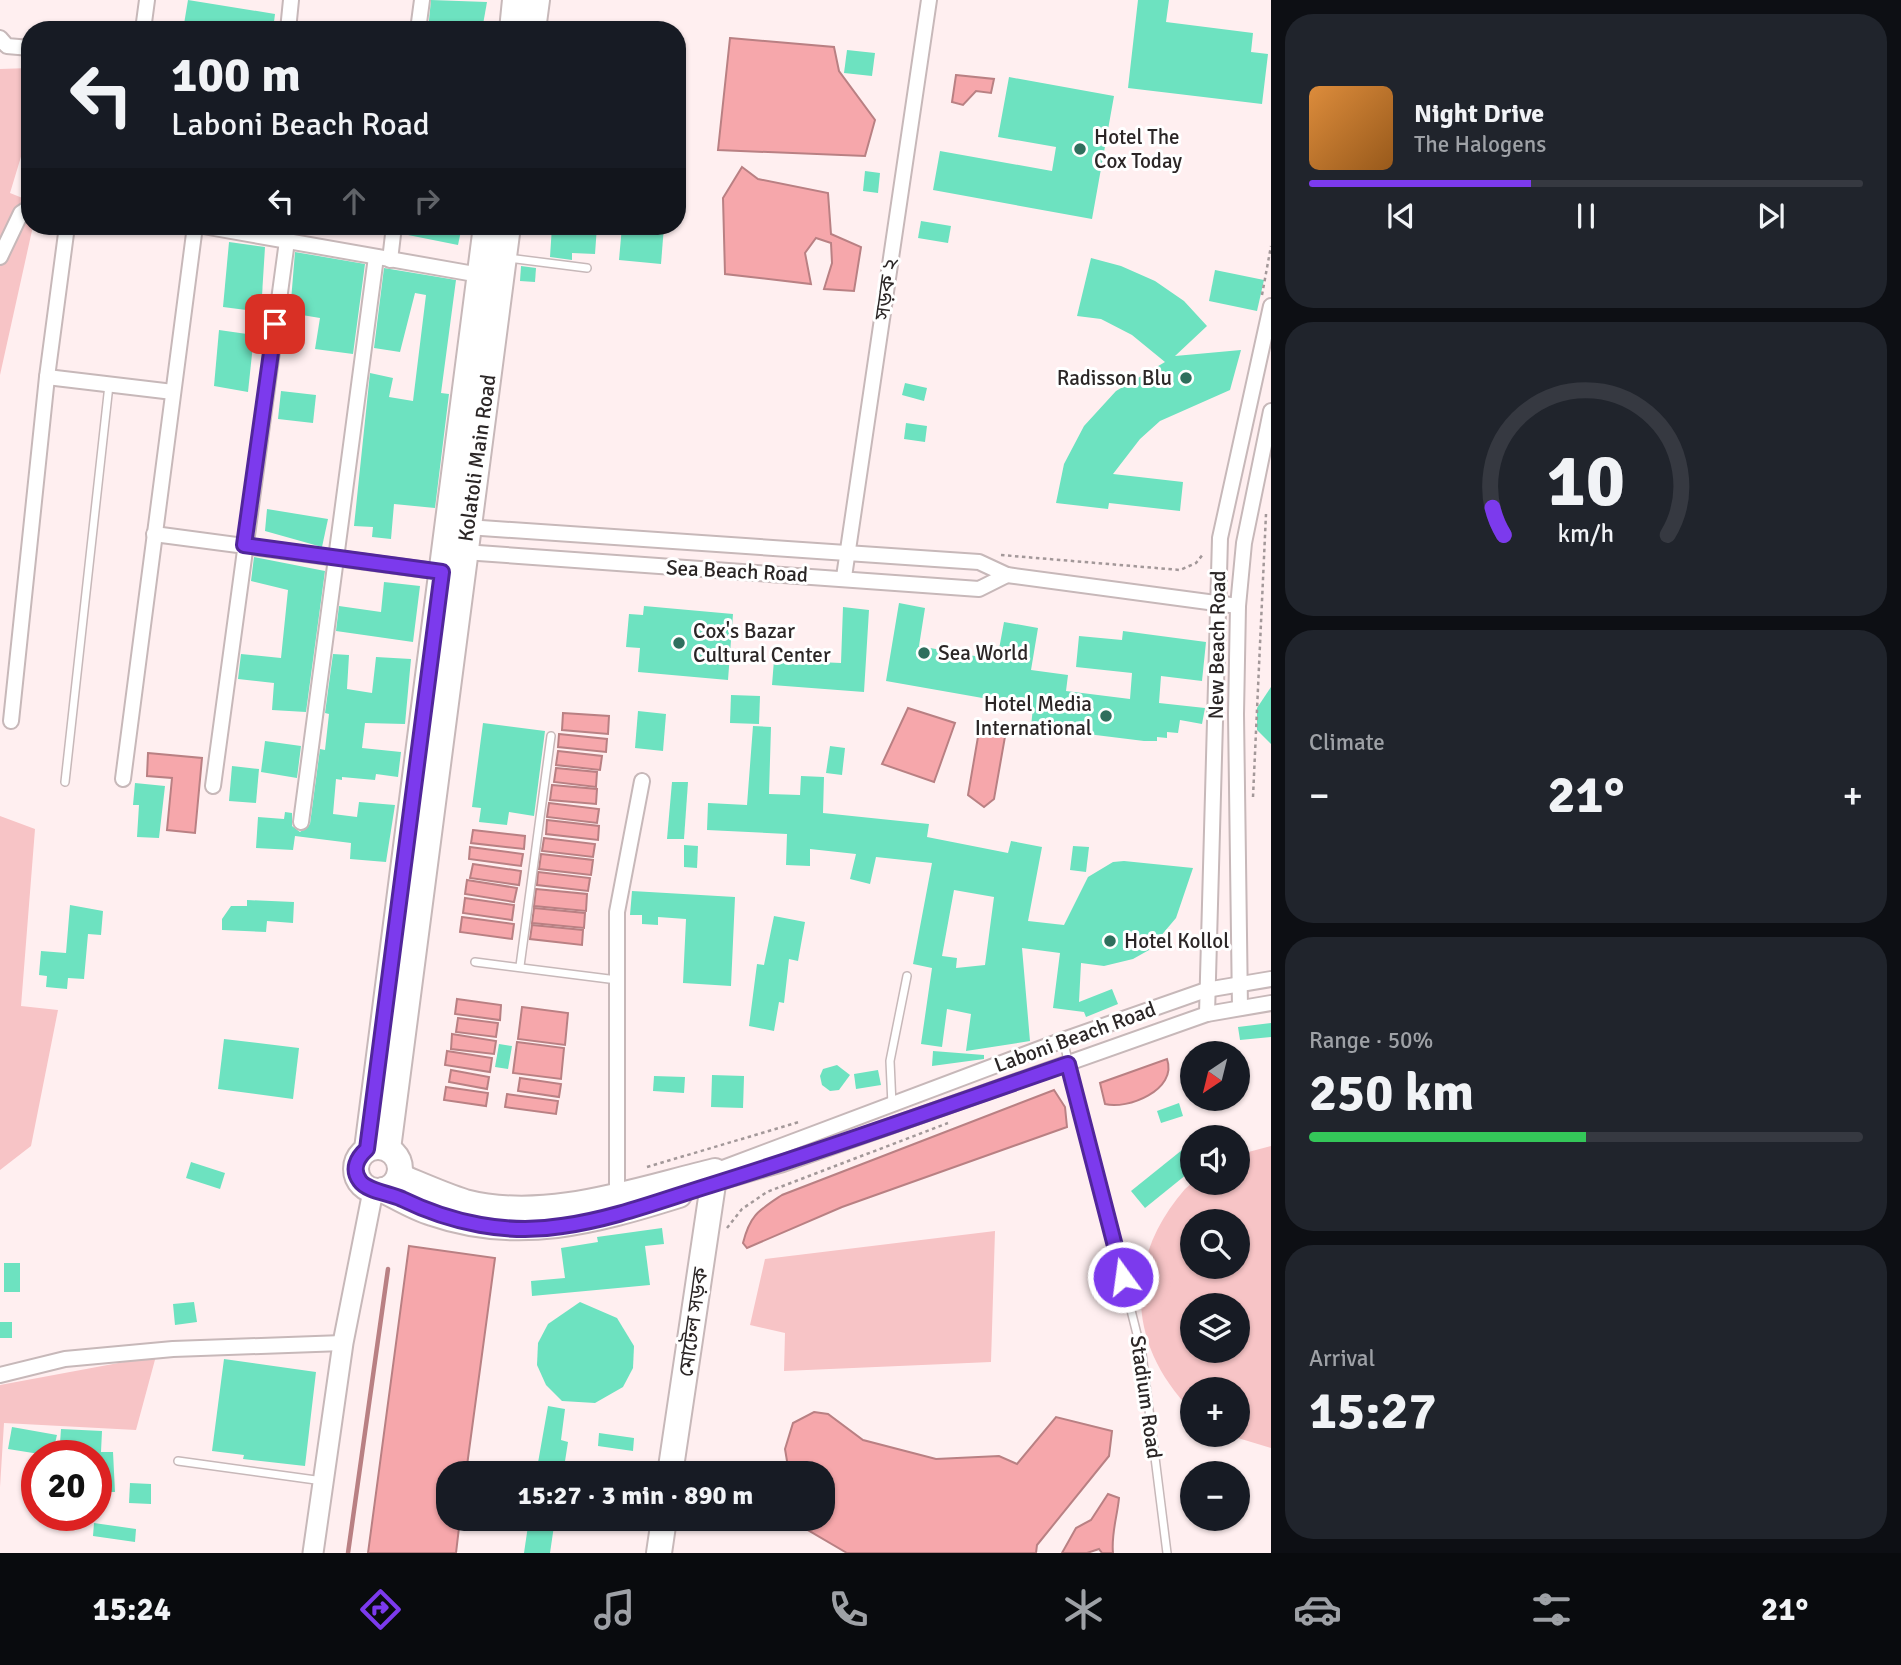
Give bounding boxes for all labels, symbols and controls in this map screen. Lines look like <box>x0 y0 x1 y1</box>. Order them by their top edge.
text: 100 m <box>171 45 301 105</box>
icon: left <box>56 49 147 140</box>
text: Night Drive <box>1414 98 1544 130</box>
text: Laboni Beach Road <box>171 105 430 144</box>
place label: Hotel The Cox Today <box>1094 124 1182 174</box>
text: The Halogens <box>1414 130 1546 159</box>
marker: Hotel The Cox Today <box>1072 141 1088 157</box>
icon: left <box>262 182 300 220</box>
icon: ahead <box>335 182 373 220</box>
icon: right <box>408 182 446 220</box>
icon: previous <box>1382 197 1420 235</box>
icon: pause <box>1567 197 1605 235</box>
icon: next <box>1752 197 1790 235</box>
street label: সড়ক ২ <box>869 256 903 323</box>
pin <box>245 294 305 354</box>
icon: arrive <box>256 305 294 343</box>
place label: Radisson Blu <box>1057 365 1172 391</box>
marker: Radisson Blu <box>1178 370 1194 386</box>
street label: Kolatoli Main Road <box>452 373 502 543</box>
text: 10 <box>1547 437 1625 526</box>
text: km/h <box>1558 517 1614 548</box>
street label: Sea Beach Road <box>665 554 809 588</box>
street label: New Beach Road <box>1203 570 1231 720</box>
place label: Cox's Bazar Cultural Center <box>693 618 831 668</box>
marker: Cox's Bazar Cultural Center <box>671 635 687 651</box>
place label: Sea World <box>938 640 1028 666</box>
marker: Sea World <box>916 645 932 661</box>
place label: Hotel Media International <box>975 691 1092 741</box>
marker: Hotel Media International <box>1098 708 1114 724</box>
text: Climate <box>1309 728 1385 757</box>
text: 21° <box>1548 763 1624 827</box>
text: − <box>1309 772 1330 819</box>
text: + <box>1842 772 1863 819</box>
place label: Hotel Kollol <box>1124 928 1229 954</box>
marker: Hotel Kollol <box>1102 933 1118 949</box>
street label: Laboni Beach Road <box>991 996 1159 1078</box>
text: Range · 50% <box>1309 1026 1433 1055</box>
north arrow <box>1180 1041 1250 1111</box>
map controls <box>1180 1041 1250 1531</box>
text: 250 km <box>1309 1061 1474 1125</box>
button: sound <box>1180 1125 1250 1195</box>
button: search <box>1180 1209 1250 1279</box>
position arrow <box>1086 1240 1160 1314</box>
street label: মোটেল সড়ক <box>672 1265 714 1378</box>
button: layers <box>1180 1293 1250 1363</box>
street label: Stadium Road <box>1124 1334 1168 1460</box>
text: Arrival <box>1309 1344 1375 1373</box>
button: + <box>1180 1377 1250 1447</box>
text: 15:27 <box>1309 1379 1437 1443</box>
speed limit sign: 20 <box>21 1440 112 1531</box>
button: − <box>1180 1461 1250 1531</box>
text: 15:27 · 3 min · 890 m <box>518 1480 753 1512</box>
icon: directions <box>356 1585 405 1634</box>
icon: music <box>590 1585 639 1634</box>
icon: phone <box>824 1585 873 1634</box>
icon: climate <box>1059 1585 1108 1634</box>
icon: car <box>1293 1585 1342 1634</box>
icon: filters <box>1527 1585 1576 1634</box>
text: 15:24 <box>93 1590 171 1629</box>
text: 21° <box>1761 1590 1808 1629</box>

